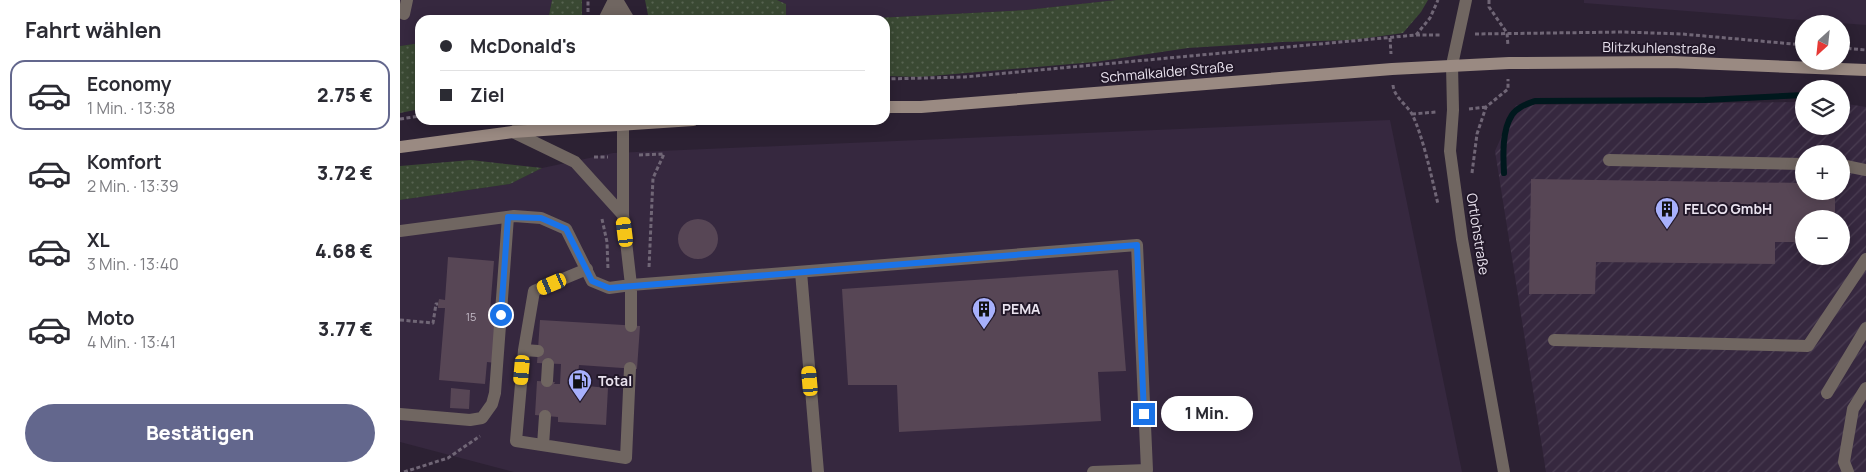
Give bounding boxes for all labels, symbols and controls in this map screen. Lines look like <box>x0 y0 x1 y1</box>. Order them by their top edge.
text: Fahrt wählen <box>25 15 162 45</box>
north arrow <box>1795 15 1850 70</box>
map controls <box>1795 15 1850 265</box>
text: McDonald's <box>470 33 576 59</box>
street label: Blitzkuhlenstraße <box>1602 37 1716 58</box>
street label: Schmalkalder Straße <box>1100 56 1234 87</box>
text: Economy <box>87 71 171 97</box>
icon: car <box>27 73 72 118</box>
button: layers <box>1795 80 1850 135</box>
text: 2.75 € <box>317 82 373 108</box>
text: Ziel <box>470 82 505 108</box>
text: 1 Min. · 13:38 <box>87 97 175 119</box>
button: + <box>1795 145 1850 200</box>
text: Komfort <box>87 149 162 175</box>
icon: car <box>27 151 72 196</box>
text: 3.72 € <box>317 160 373 186</box>
text: 2 Min. · 13:39 <box>87 175 179 197</box>
street label: Ortlohstraße <box>1463 192 1494 276</box>
building icon: FELCO GmbH <box>1654 196 1680 230</box>
place label: FELCO GmbH <box>1684 199 1772 218</box>
button: − <box>1795 210 1850 265</box>
car <box>615 216 634 248</box>
text: XL <box>87 227 110 253</box>
icon: car <box>27 229 72 274</box>
text: 4.68 € <box>315 238 373 264</box>
text: 3 Min. · 13:40 <box>87 253 179 275</box>
car <box>535 271 568 297</box>
building icon: PEMA <box>971 296 997 330</box>
place label: PEMA <box>1002 299 1041 318</box>
route start <box>490 304 512 326</box>
text: Moto <box>87 305 134 331</box>
icon: car <box>27 307 72 352</box>
house number: 15 <box>466 309 476 324</box>
text: 3.77 € <box>318 316 373 342</box>
text: 4 Min. · 13:41 <box>87 331 176 353</box>
car <box>513 354 530 386</box>
car <box>801 365 818 397</box>
fuel station icon: Total <box>567 368 593 402</box>
place label: Total <box>598 371 632 390</box>
callout: 1 Min. <box>1162 396 1254 432</box>
text: 1 Min. <box>1185 402 1229 424</box>
route end <box>1133 403 1155 425</box>
button: Bestätigen <box>25 404 375 462</box>

